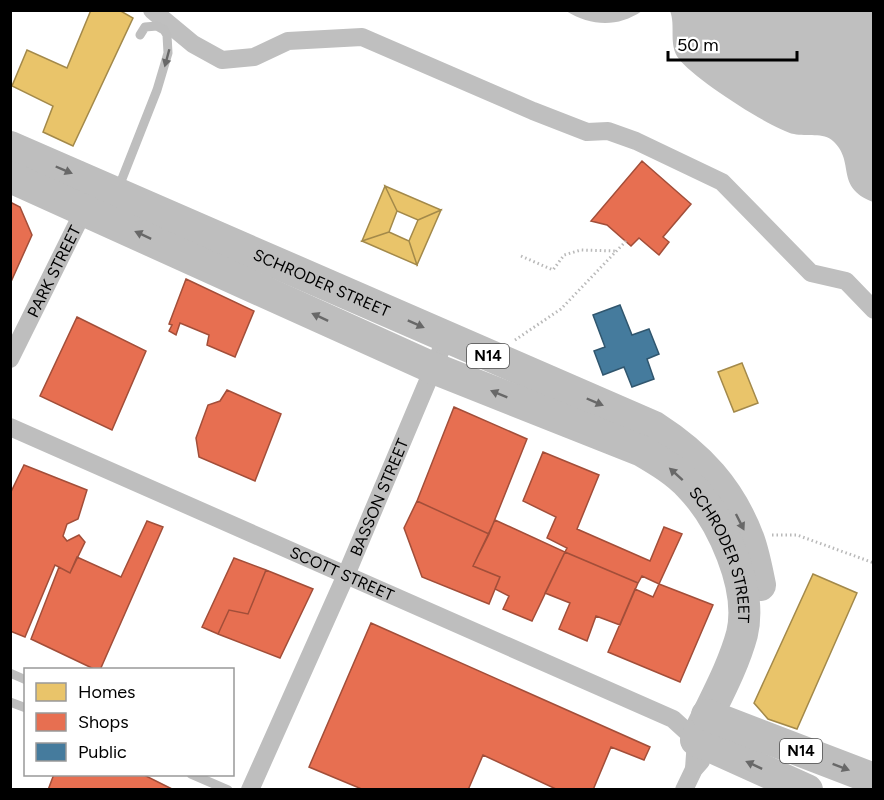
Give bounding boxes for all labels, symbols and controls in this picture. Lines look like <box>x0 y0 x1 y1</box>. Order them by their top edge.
scale bar <box>668 24 797 62</box>
text: 50 m <box>677 34 719 56</box>
one-way arrow <box>161 49 171 67</box>
one-way arrow <box>56 165 74 175</box>
street label: PARK STREET <box>23 222 85 321</box>
one-way arrow <box>134 230 152 240</box>
street label: SCHRODER STREET <box>250 245 393 321</box>
one-way arrow <box>312 312 329 321</box>
one-way arrow <box>407 320 425 330</box>
road number: N14 <box>467 344 509 368</box>
one-way arrow <box>490 389 508 399</box>
one-way arrow <box>586 398 604 407</box>
street label: BASSON STREET <box>346 436 413 559</box>
one-way arrow <box>669 468 684 481</box>
street label: SCHRODER STREET <box>685 483 753 624</box>
one-way arrow <box>735 514 745 531</box>
street label: SCOTT STREET <box>287 543 397 605</box>
legend <box>24 668 234 776</box>
text: Homes <box>78 681 136 703</box>
text: Shops <box>78 711 129 733</box>
road number: N14 <box>780 739 822 763</box>
text: Public <box>78 741 127 763</box>
one-way arrow <box>746 761 763 770</box>
one-way arrow <box>832 762 850 772</box>

